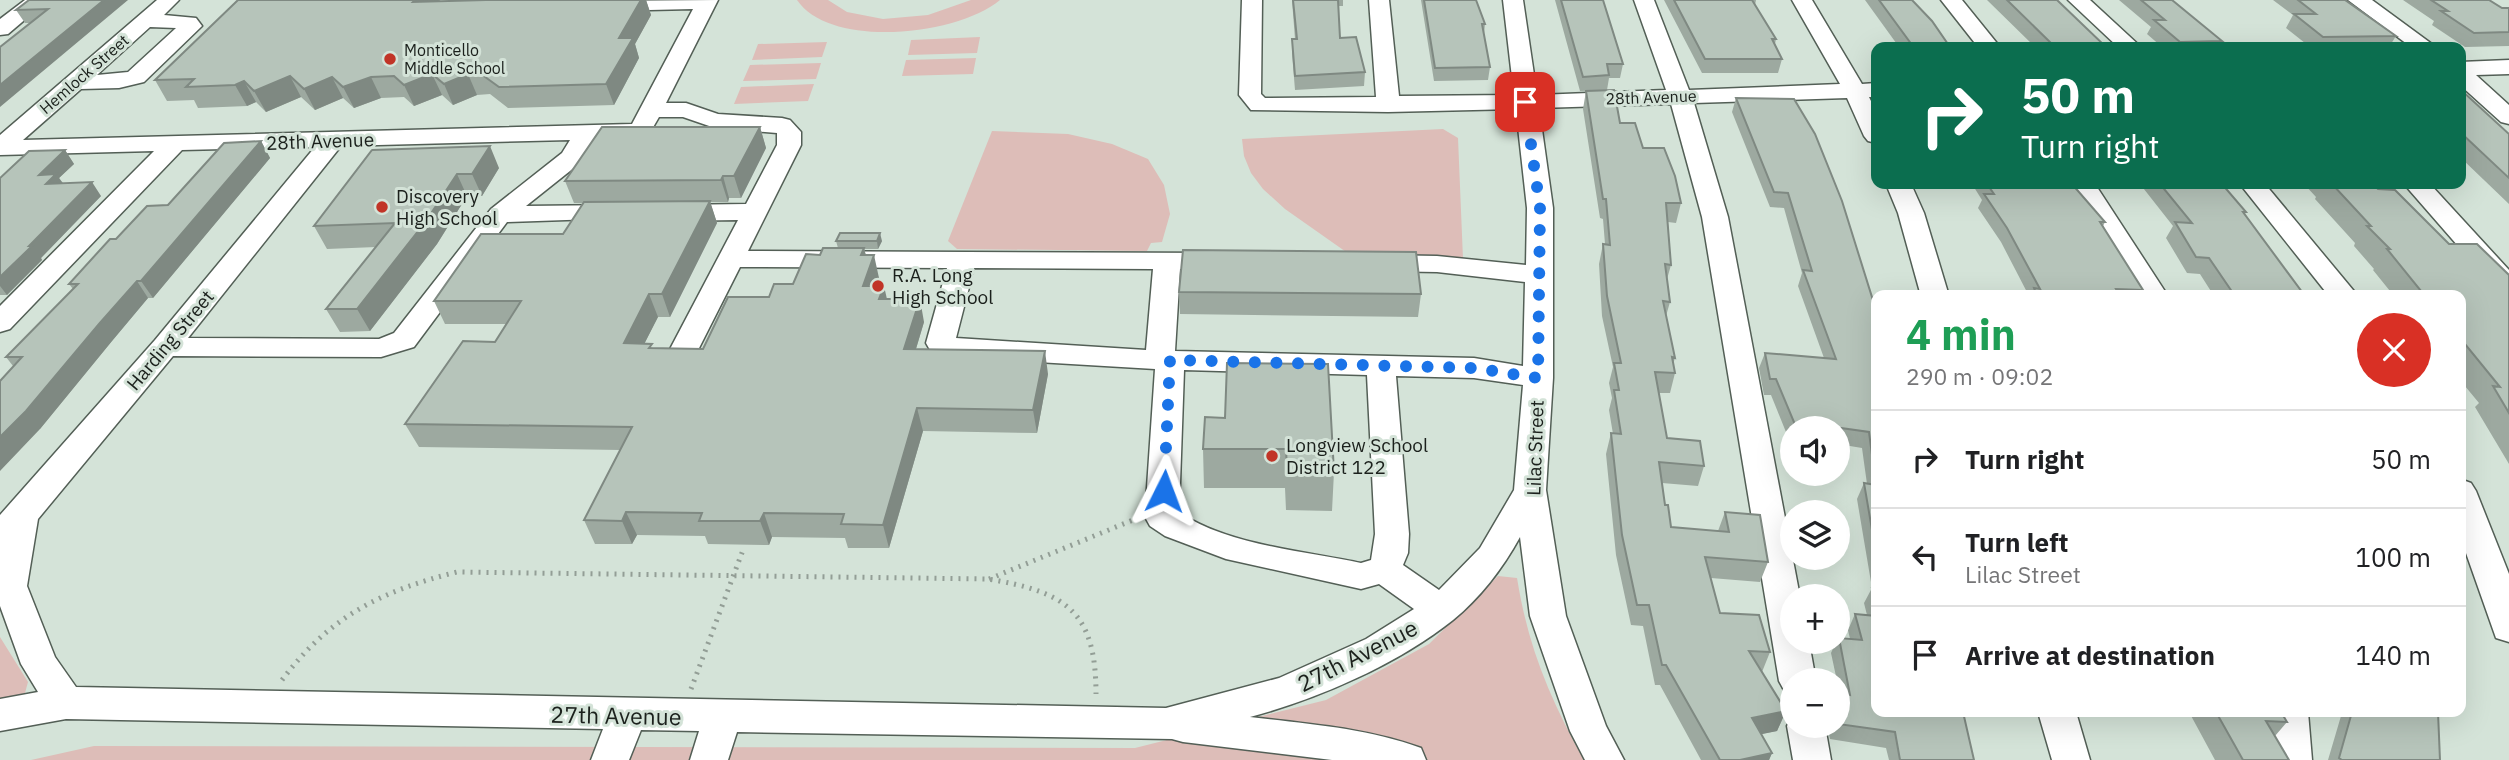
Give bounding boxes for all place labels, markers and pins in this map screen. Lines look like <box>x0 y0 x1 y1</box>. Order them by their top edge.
place label: Monticello Middle School <box>404 40 505 78</box>
marker: Monticello Middle School <box>382 51 398 67</box>
pin <box>1495 72 1555 132</box>
place label: Discovery High School <box>396 184 497 230</box>
marker: Discovery High School <box>374 199 390 215</box>
place label: R.A. Long High School <box>892 263 993 309</box>
marker: R.A. Long High School <box>870 278 886 294</box>
place label: Longview School District 122 <box>1286 433 1428 479</box>
marker: Longview School District 122 <box>1264 448 1280 464</box>

